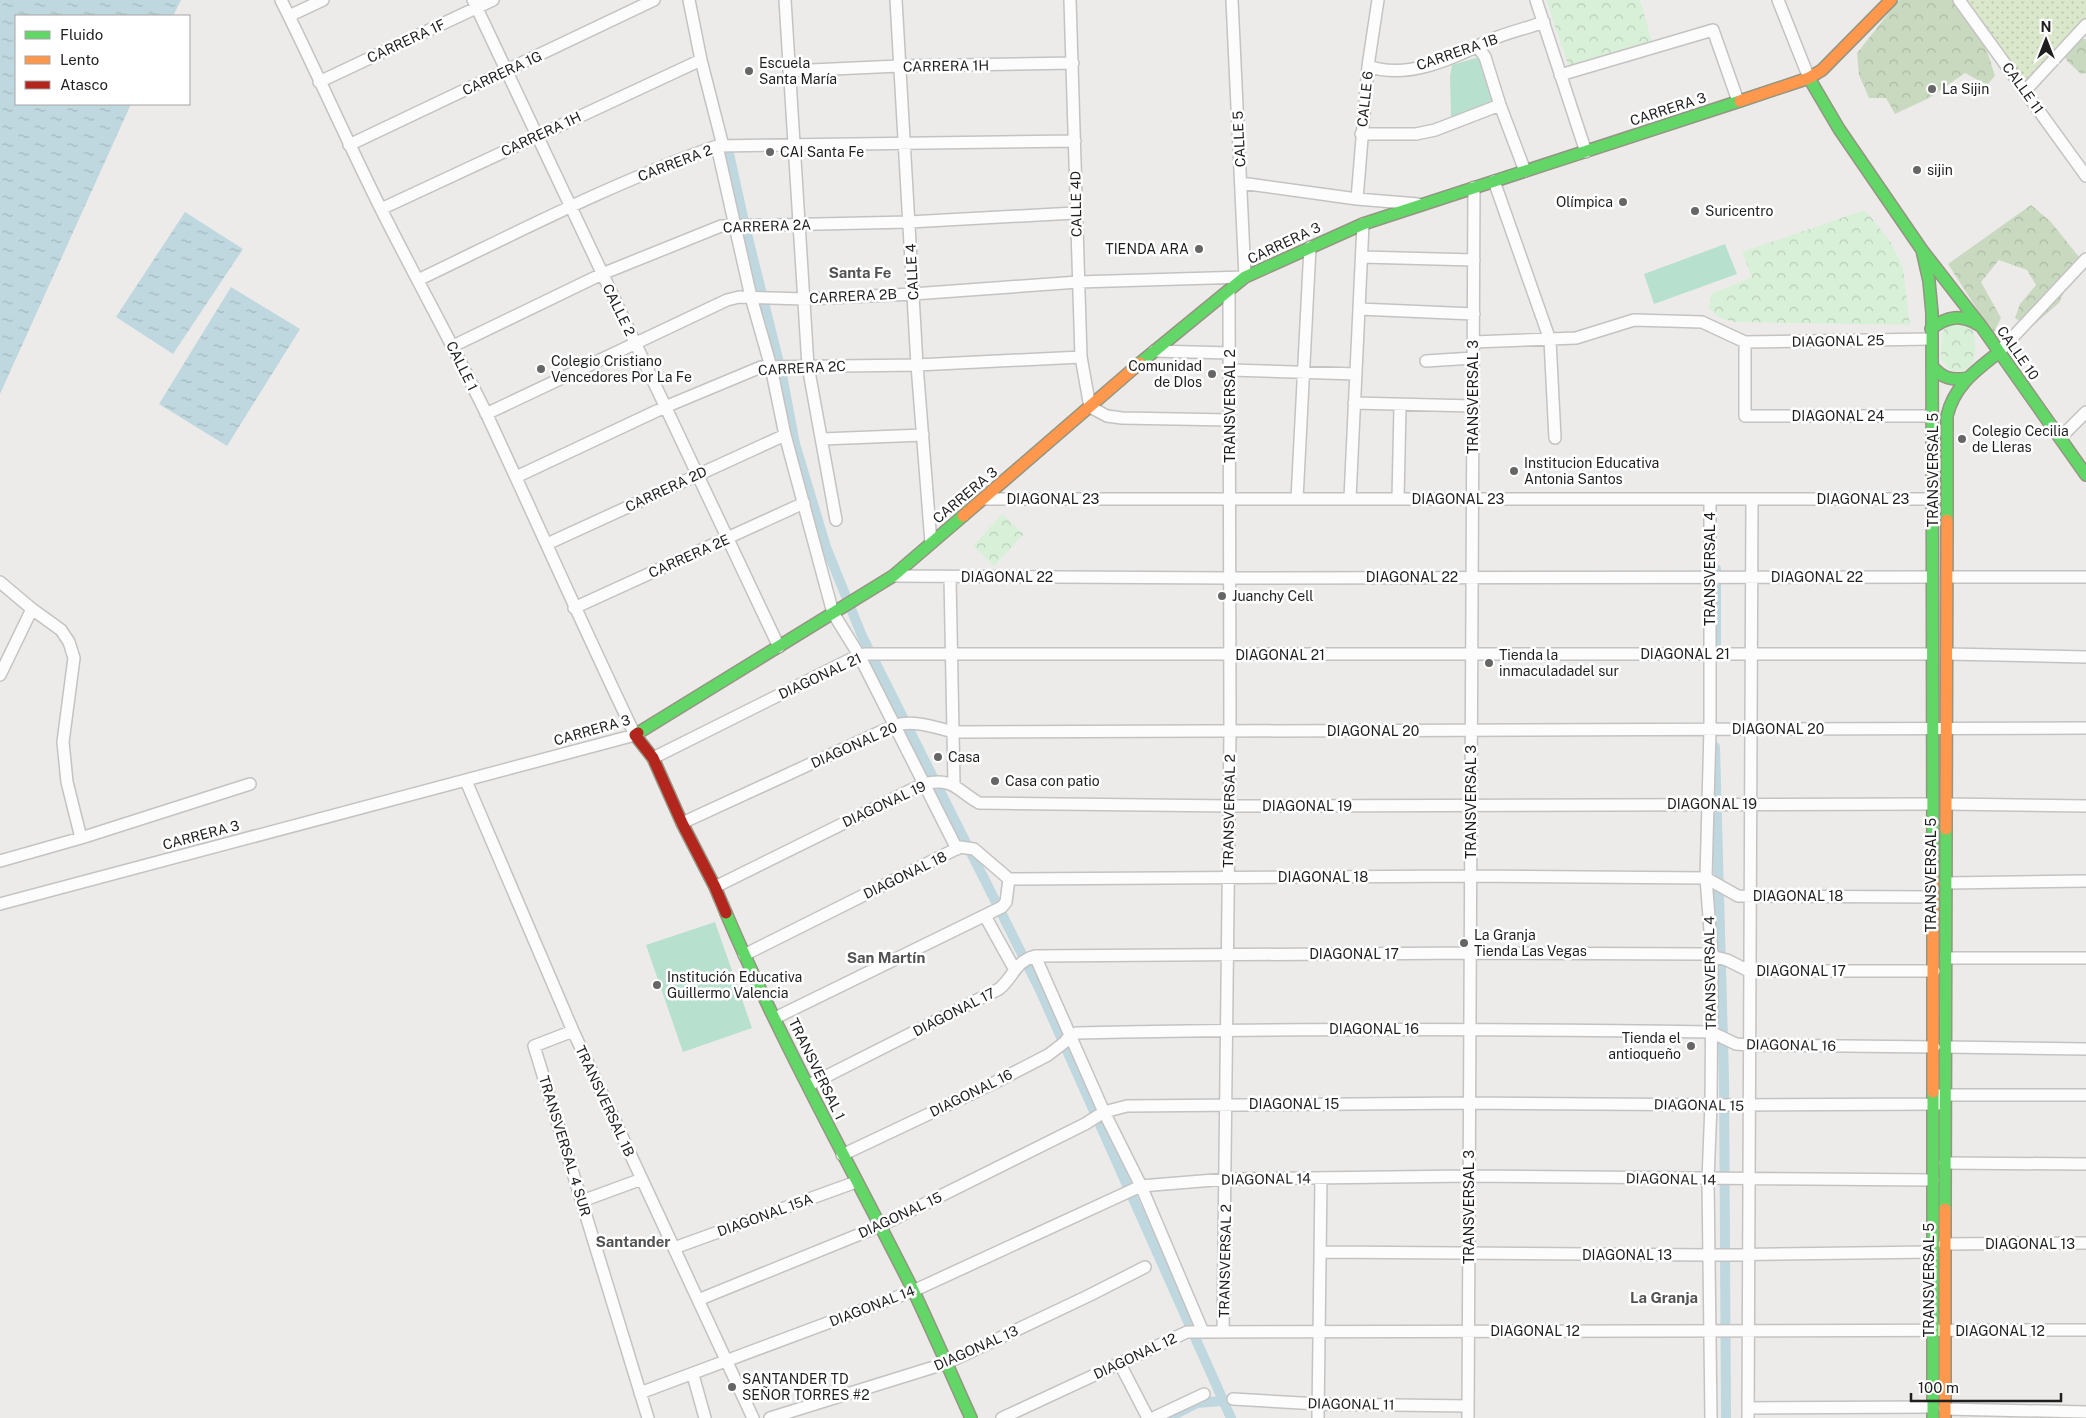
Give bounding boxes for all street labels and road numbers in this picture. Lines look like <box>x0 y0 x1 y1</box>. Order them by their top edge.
street label: CARRERA 1F <box>365 16 447 66</box>
street label: CARRERA 1B <box>1414 31 1500 73</box>
street label: CARRERA 1G <box>460 48 544 98</box>
street label: CARRERA 1H <box>903 57 989 75</box>
street label: CALLE 11 <box>1999 59 2047 117</box>
street label: CALLE 6 <box>1354 70 1376 128</box>
street label: CARRERA 3 <box>1628 89 1708 129</box>
street label: CARRERA 1H <box>498 108 584 160</box>
street label: CALLE 5 <box>1230 110 1248 168</box>
street label: CARRERA 2 <box>636 141 714 185</box>
street label: CALLE 4D <box>1067 171 1085 237</box>
street label: CARRERA 2A <box>723 216 811 236</box>
street label: CARRERA 3 <box>1245 219 1323 267</box>
street label: CALLE 4 <box>903 243 921 301</box>
street label: CALLE 2 <box>600 281 638 339</box>
street label: CARRERA 2B <box>809 286 897 306</box>
street label: CALLE 10 <box>1994 323 2042 383</box>
street label: DIAGONAL 25 <box>1791 332 1885 350</box>
street label: CALLE 1 <box>443 339 481 393</box>
street label: TRANSVERSAL 3 <box>1465 340 1481 454</box>
street label: TRANSVERSAL 2 <box>1222 349 1238 463</box>
street label: CARRERA 2C <box>758 358 846 378</box>
street label: DIAGONAL 24 <box>1792 408 1885 424</box>
street label: TRANSVERSAL 5 <box>1925 413 1941 527</box>
street label: CARRERA 2D <box>623 463 709 515</box>
street label: CARRERA 3 <box>930 463 1000 526</box>
street label: DIAGONAL 23 <box>1007 491 1100 507</box>
street label: DIAGONAL 23 <box>1412 491 1505 507</box>
street label: DIAGONAL 23 <box>1817 491 1910 507</box>
street label: TRANSVERSAL 4 <box>1702 512 1718 626</box>
street label: CARRERA 2E <box>646 531 732 581</box>
street label: DIAGONAL 22 <box>961 569 1053 585</box>
street label: DIAGONAL 22 <box>1366 569 1458 585</box>
street label: DIAGONAL 22 <box>1771 569 1863 585</box>
street label: DIAGONAL 21 <box>1640 646 1730 662</box>
street label: DIAGONAL 21 <box>1235 647 1325 663</box>
street label: DIAGONAL 21 <box>776 650 864 702</box>
street label: CARRERA 3 <box>552 711 632 749</box>
street label: DIAGONAL 20 <box>808 719 900 771</box>
street label: DIAGONAL 20 <box>1732 721 1824 737</box>
street label: DIAGONAL 20 <box>1327 723 1419 739</box>
street label: TRANSVERSAL 3 <box>1463 745 1479 859</box>
street label: TRANSVERSAL 2 <box>1220 754 1238 868</box>
street label: DIAGONAL 19 <box>840 778 928 830</box>
street label: DIAGONAL 19 <box>1667 796 1757 812</box>
street label: DIAGONAL 19 <box>1262 798 1352 814</box>
street label: CARRERA 3 <box>161 817 241 853</box>
street label: TRANSVERSAL 5 <box>1923 818 1939 932</box>
street label: DIAGONAL 18 <box>861 848 949 902</box>
street label: DIAGONAL 18 <box>1278 869 1368 885</box>
street label: DIAGONAL 18 <box>1753 888 1843 904</box>
street label: TRANSVERSAL 4 <box>1701 916 1719 1030</box>
street label: DIAGONAL 17 <box>1309 946 1399 962</box>
street label: DIAGONAL 17 <box>1756 963 1846 979</box>
street label: DIAGONAL 17 <box>910 984 998 1040</box>
street label: TRANSVERSAL 1 <box>785 1016 849 1122</box>
street label: DIAGONAL 16 <box>1329 1021 1419 1037</box>
street label: DIAGONAL 16 <box>1746 1036 1836 1054</box>
street label: TRANSVERSAL 1B <box>572 1043 638 1159</box>
street label: DIAGONAL 16 <box>927 1066 1015 1120</box>
street label: TRANSVERSAL 4 SUR <box>536 1074 594 1218</box>
street label: DIAGONAL 15 <box>1249 1096 1339 1112</box>
street label: DIAGONAL 15 <box>1654 1096 1744 1114</box>
street label: TRANSVERSAL 3 <box>1461 1150 1477 1264</box>
street label: DIAGONAL 14 <box>1221 1170 1311 1188</box>
street label: DIAGONAL 14 <box>1626 1170 1716 1188</box>
street label: DIAGONAL 15 <box>856 1189 944 1241</box>
street label: DIAGONAL 15A <box>715 1190 815 1240</box>
street label: TRANSVERSAL 2 <box>1216 1204 1234 1318</box>
street label: TRANSVERSAL 5 <box>1921 1223 1937 1337</box>
street label: DIAGONAL 13 <box>1985 1236 2075 1252</box>
street label: DIAGONAL 13 <box>1582 1247 1672 1263</box>
street label: DIAGONAL 14 <box>827 1282 917 1330</box>
street label: DIAGONAL 13 <box>932 1322 1021 1374</box>
street label: DIAGONAL 12 <box>1490 1323 1580 1339</box>
street label: DIAGONAL 12 <box>1955 1323 2045 1339</box>
street label: DIAGONAL 12 <box>1091 1330 1179 1382</box>
street label: DIAGONAL 11 <box>1307 1395 1395 1413</box>

